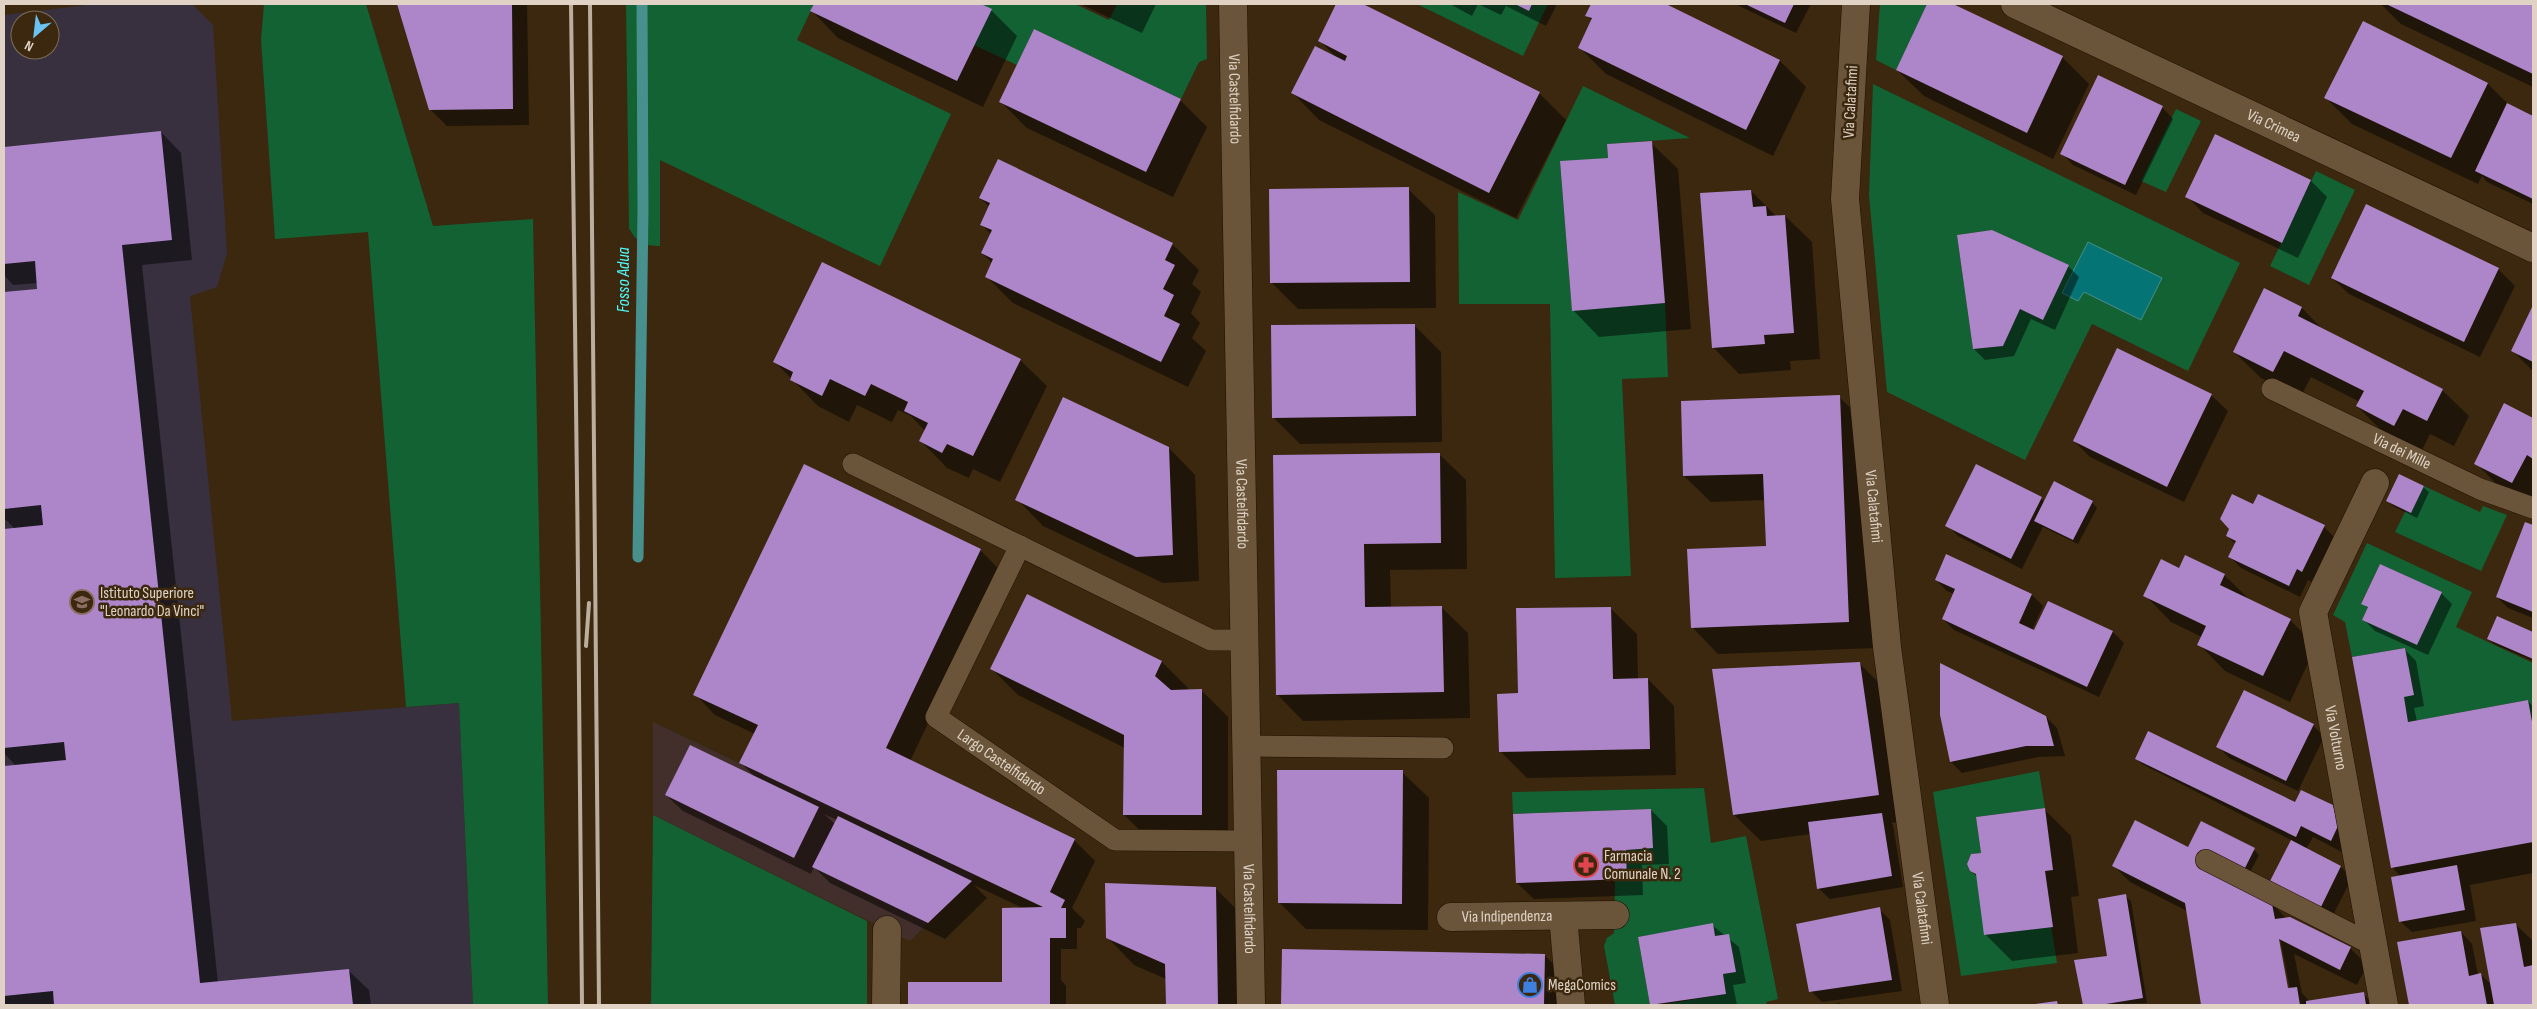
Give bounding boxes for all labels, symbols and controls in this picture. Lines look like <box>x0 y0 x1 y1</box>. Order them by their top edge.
north arrow <box>10 10 60 60</box>
text: N <box>22 37 36 55</box>
street label: Via Castelfidardo <box>1224 54 1245 144</box>
street label: Via Calatafimi <box>1840 65 1862 139</box>
street label: Via Crimea <box>2244 105 2304 147</box>
water label: Fosso Adua <box>613 246 634 313</box>
street label: Via dei Mille <box>2370 429 2434 473</box>
street label: Via Castelfidardo <box>1232 459 1252 549</box>
street label: Via Calatafimi <box>1861 469 1887 544</box>
place label: Istituto Superiore "Leonardo Da Vinci" <box>100 584 204 621</box>
school or university icon: Istituto Superiore "Leonardo Da Vinci" <box>69 589 95 615</box>
street label: Via Volturno <box>2321 704 2351 771</box>
street label: Largo Castelfidardo <box>954 725 1049 799</box>
place label: Farmacia Comunale N. 2 <box>1604 847 1681 884</box>
pharmacy icon: Farmacia Comunale N. 2 <box>1573 852 1599 878</box>
street label: Via Castelfidardo <box>1239 864 1260 954</box>
street label: Via Calatafimi <box>1908 871 1936 946</box>
street label: Via Indipendenza <box>1462 906 1552 926</box>
shop icon: MegaComics <box>1517 972 1543 998</box>
place label: MegaComics <box>1548 976 1616 995</box>

